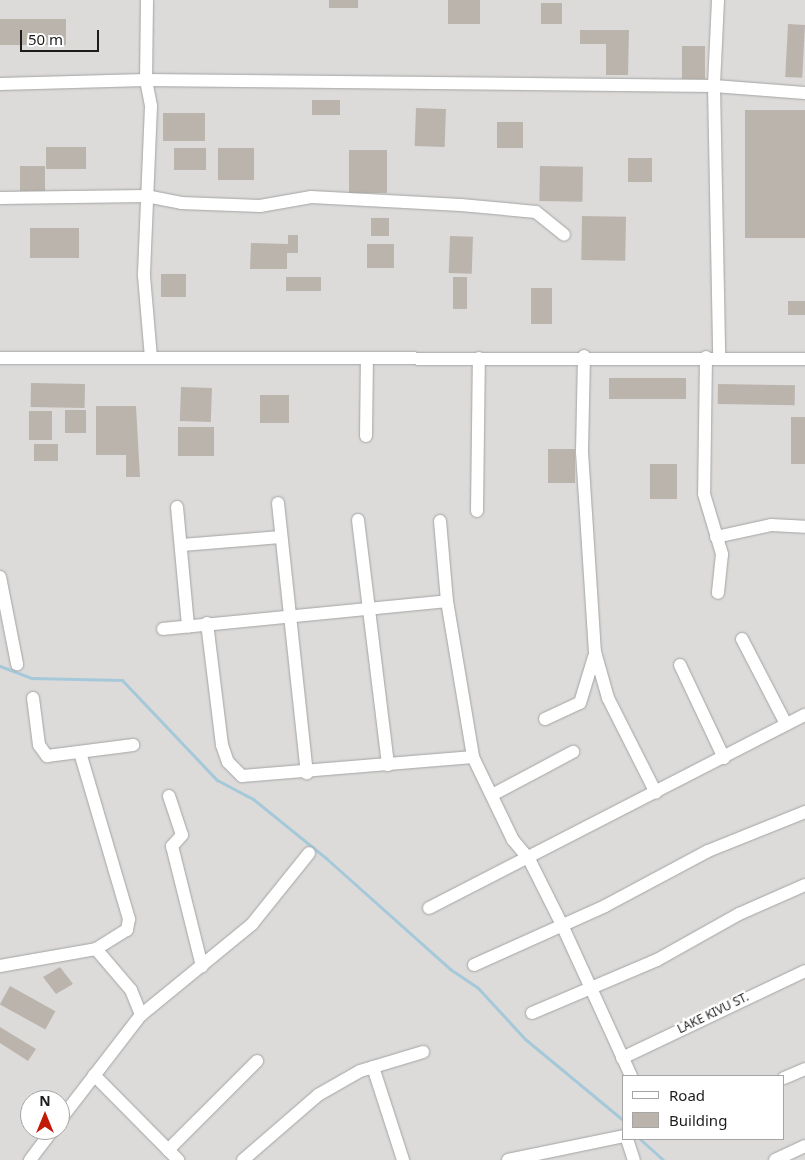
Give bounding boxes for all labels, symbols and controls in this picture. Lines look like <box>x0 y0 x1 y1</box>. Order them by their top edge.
scale bar <box>22 20 101 52</box>
text: 50 m <box>28 29 63 49</box>
street label: LAKE KIVU ST. <box>675 990 751 1036</box>
legend <box>622 1075 785 1140</box>
text: Road <box>669 1085 705 1105</box>
north arrow <box>20 1090 70 1140</box>
text: N <box>39 1091 51 1110</box>
text: Building <box>669 1110 727 1130</box>

